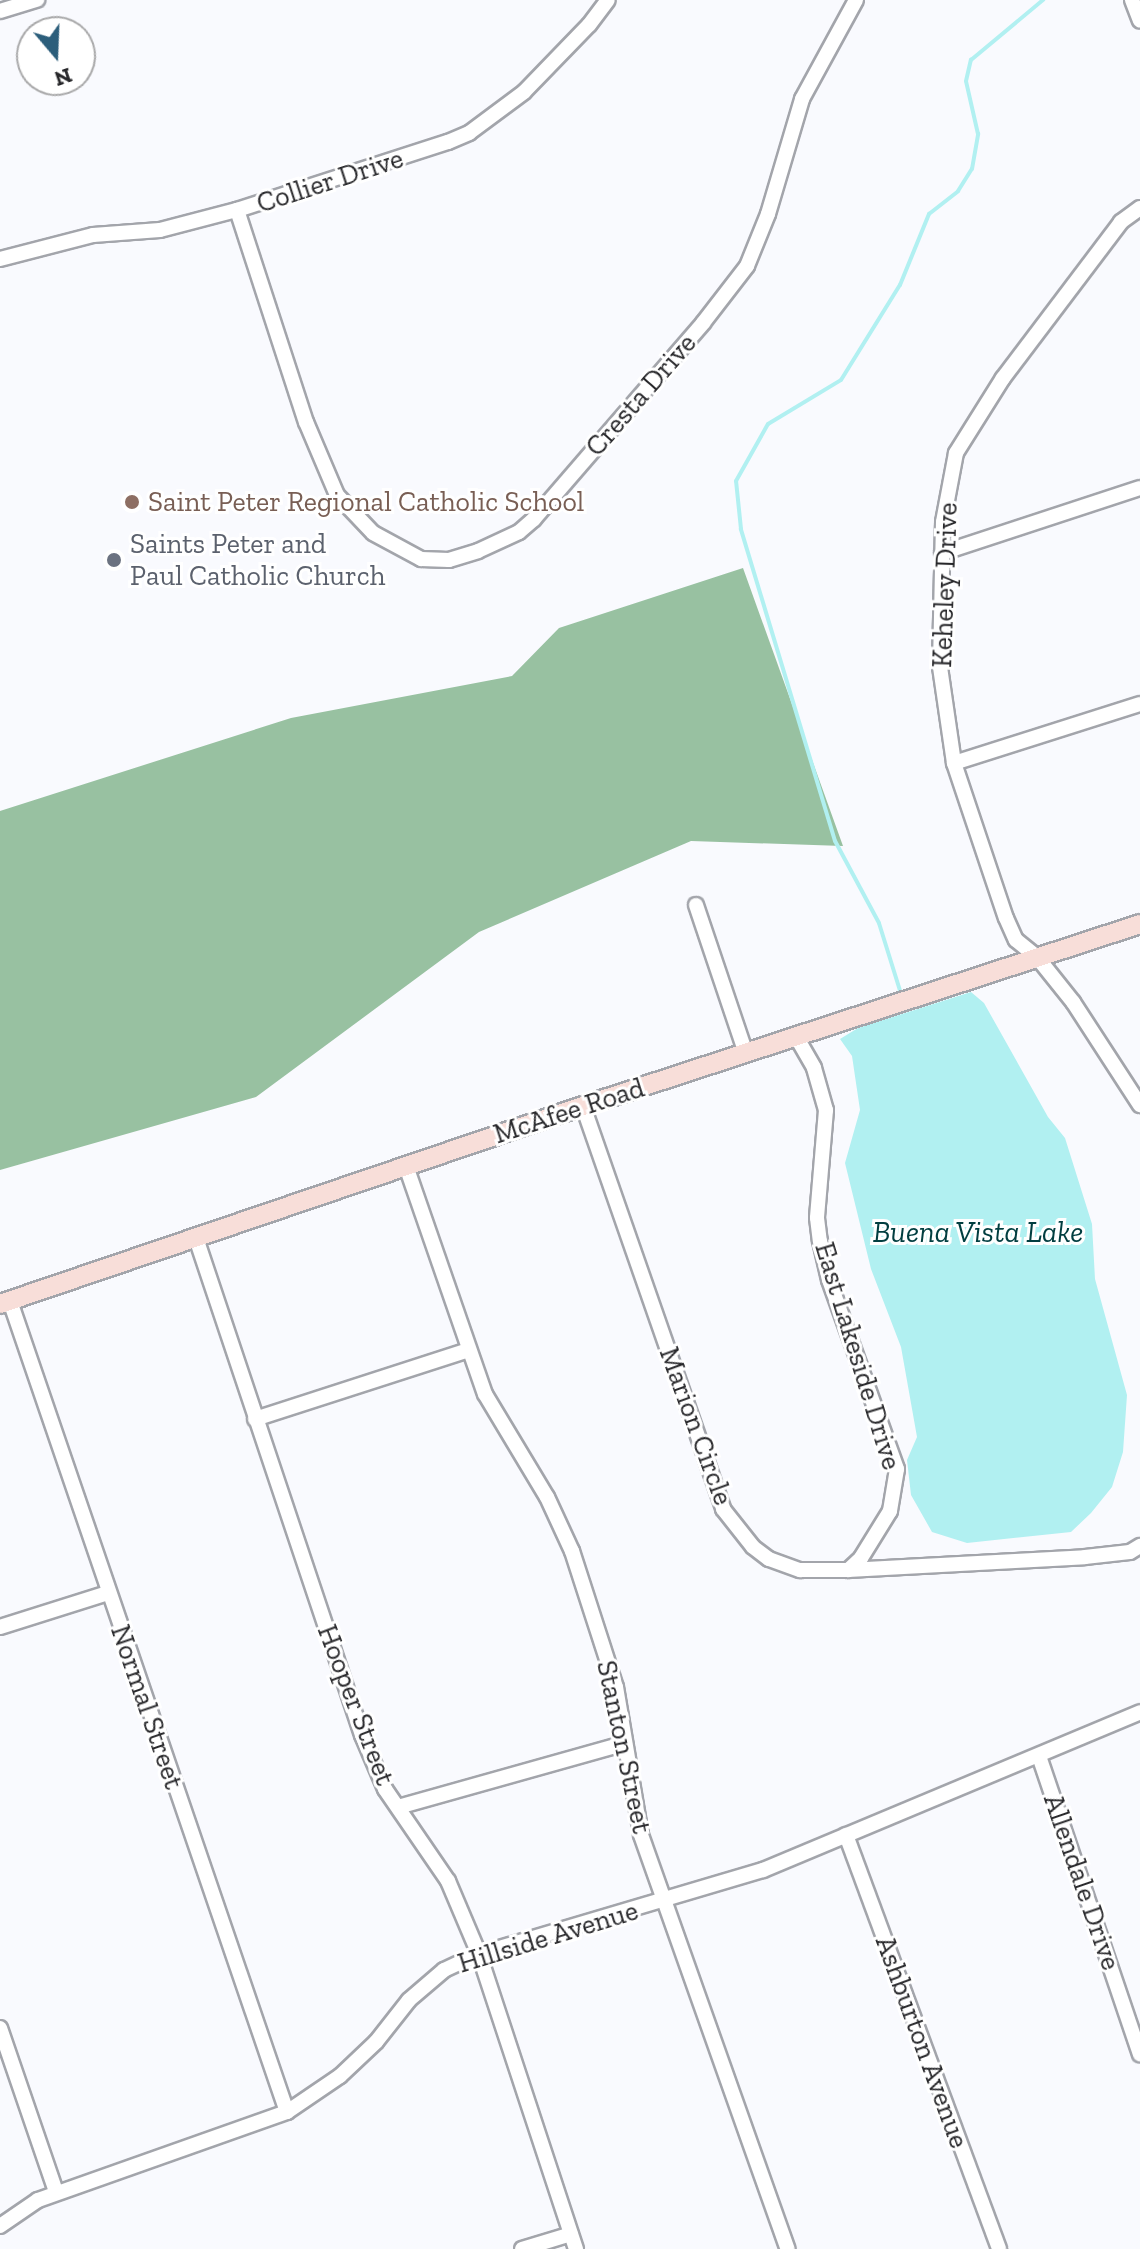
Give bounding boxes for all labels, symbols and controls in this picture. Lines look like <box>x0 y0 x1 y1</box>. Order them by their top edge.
north arrow <box>16 16 96 96</box>
text: N <box>51 62 76 93</box>
street label: Collier Drive <box>252 141 408 221</box>
street label: Cresta Drive <box>579 327 703 463</box>
place label: Saint Peter Regional Catholic School <box>148 485 585 519</box>
marker: Saint Peter Regional Catholic School <box>123 493 141 511</box>
street label: Keheley Drive <box>925 501 965 669</box>
place label: Saints Peter and Paul Catholic Church <box>130 527 385 593</box>
marker: Saints Peter and Paul Catholic Church <box>105 551 123 569</box>
street label: McAfee Road <box>489 1071 649 1151</box>
water label: Buena Vista Lake <box>872 1214 1084 1250</box>
street label: East Lakeside Drive <box>807 1238 909 1474</box>
street label: Marion Circle <box>652 1342 740 1510</box>
street label: Normal Street <box>103 1620 191 1794</box>
street label: Hooper Street <box>310 1620 402 1790</box>
street label: Stanton Street <box>589 1658 659 1836</box>
street label: Allendale Drive <box>1036 1790 1128 1974</box>
street label: Hillside Avenue <box>453 1894 643 1980</box>
street label: Ashburton Avenue <box>868 1931 976 2153</box>

